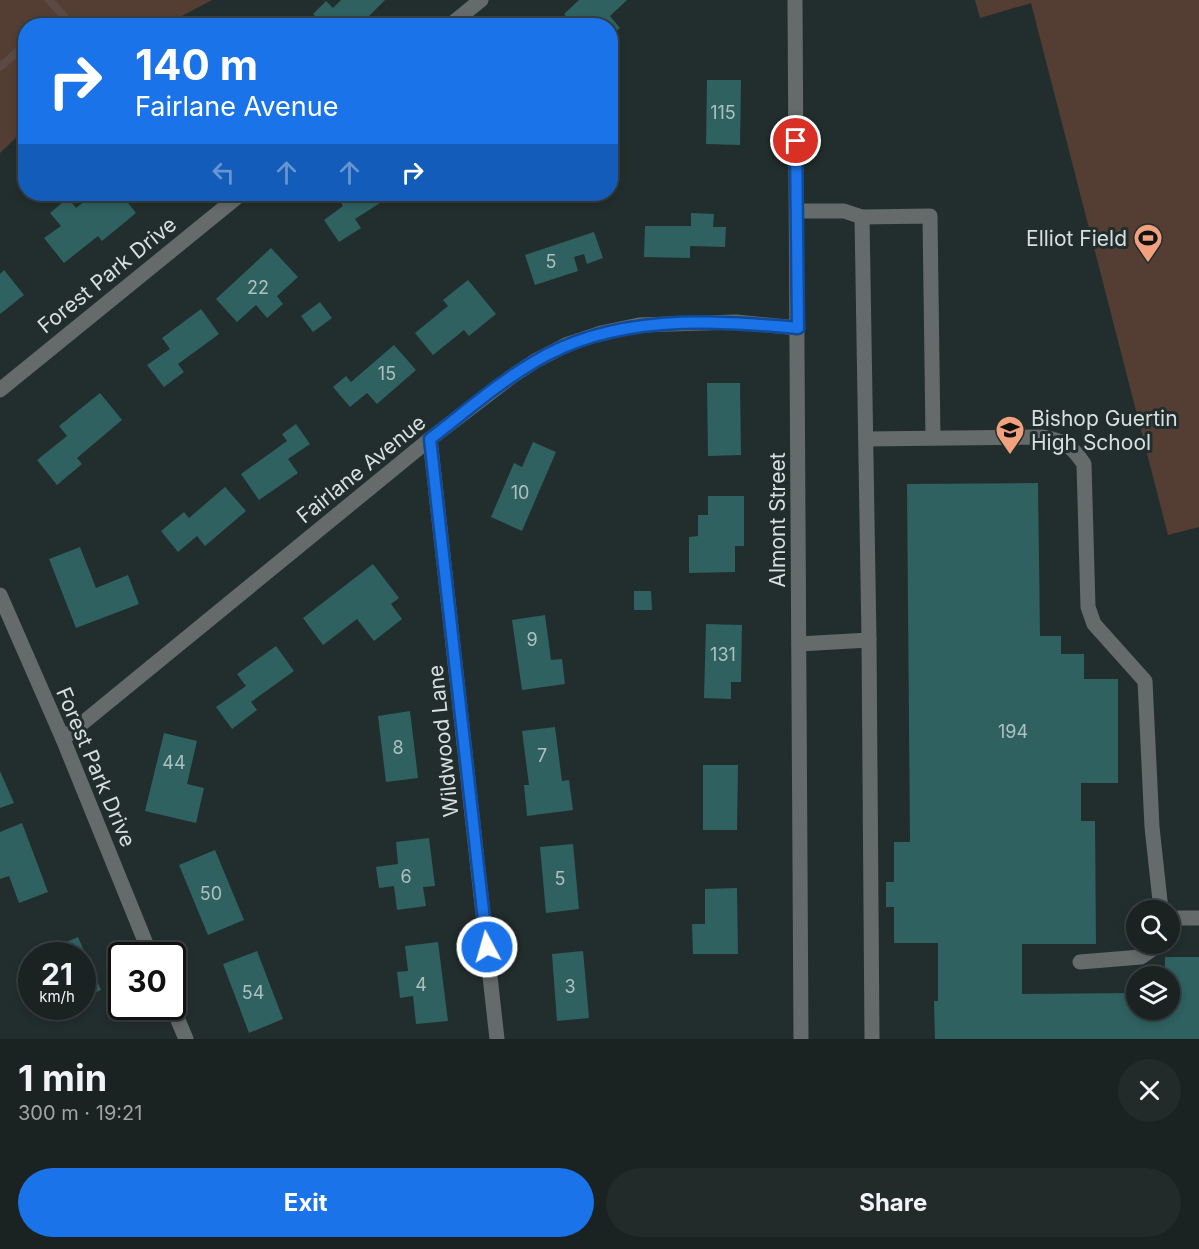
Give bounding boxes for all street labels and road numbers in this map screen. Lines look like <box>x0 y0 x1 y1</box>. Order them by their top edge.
street label: Forest Park Drive <box>33 212 181 338</box>
street label: Fairlane Avenue <box>292 410 430 528</box>
street label: Almont Street <box>765 452 790 588</box>
street label: Wildwood Lane <box>423 664 463 818</box>
street label: Forest Park Drive <box>51 683 141 851</box>

